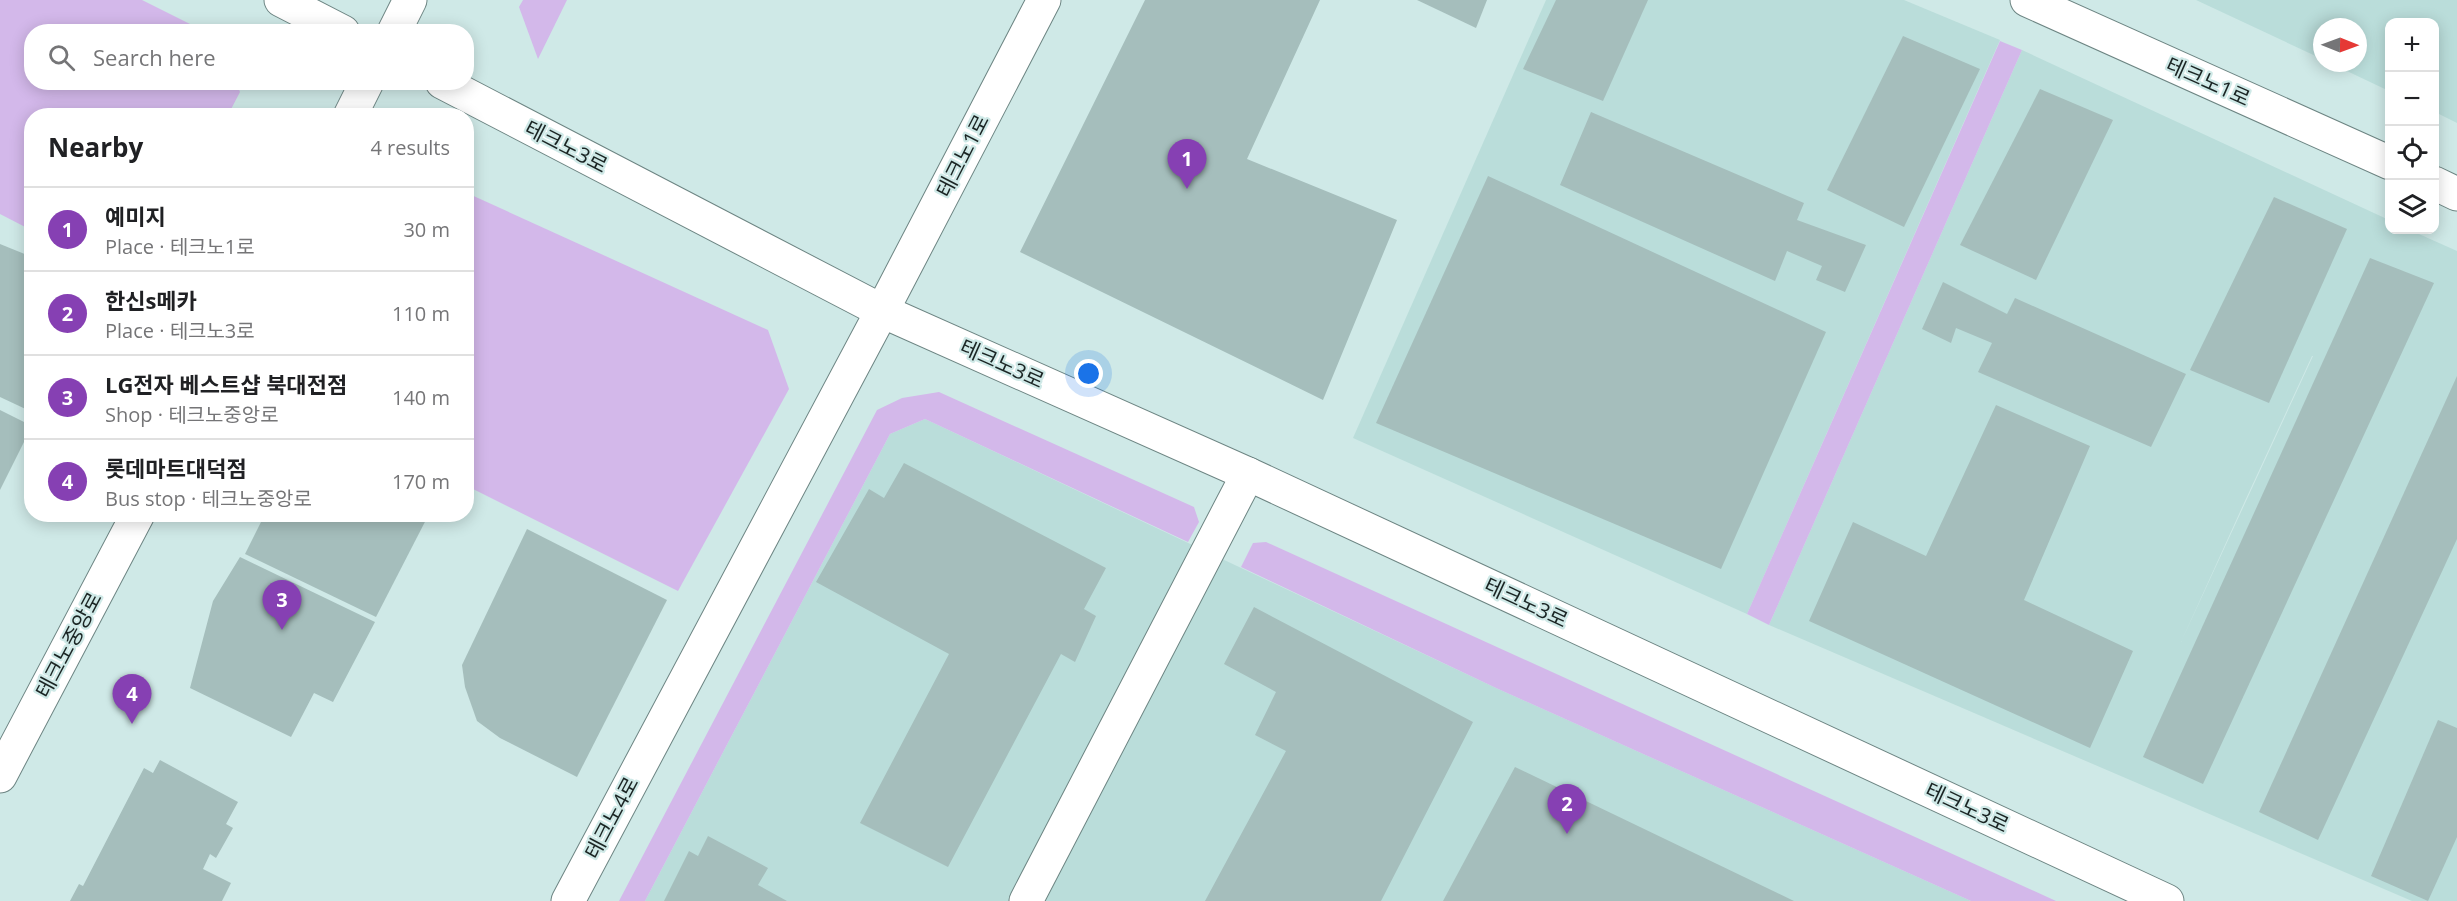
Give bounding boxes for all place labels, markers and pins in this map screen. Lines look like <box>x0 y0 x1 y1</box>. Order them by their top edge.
pin: 1 <box>1168 140 1206 189</box>
pin: 3 <box>262 580 302 630</box>
pin: 4 <box>112 674 152 724</box>
pin: 2 <box>1548 784 1586 834</box>

